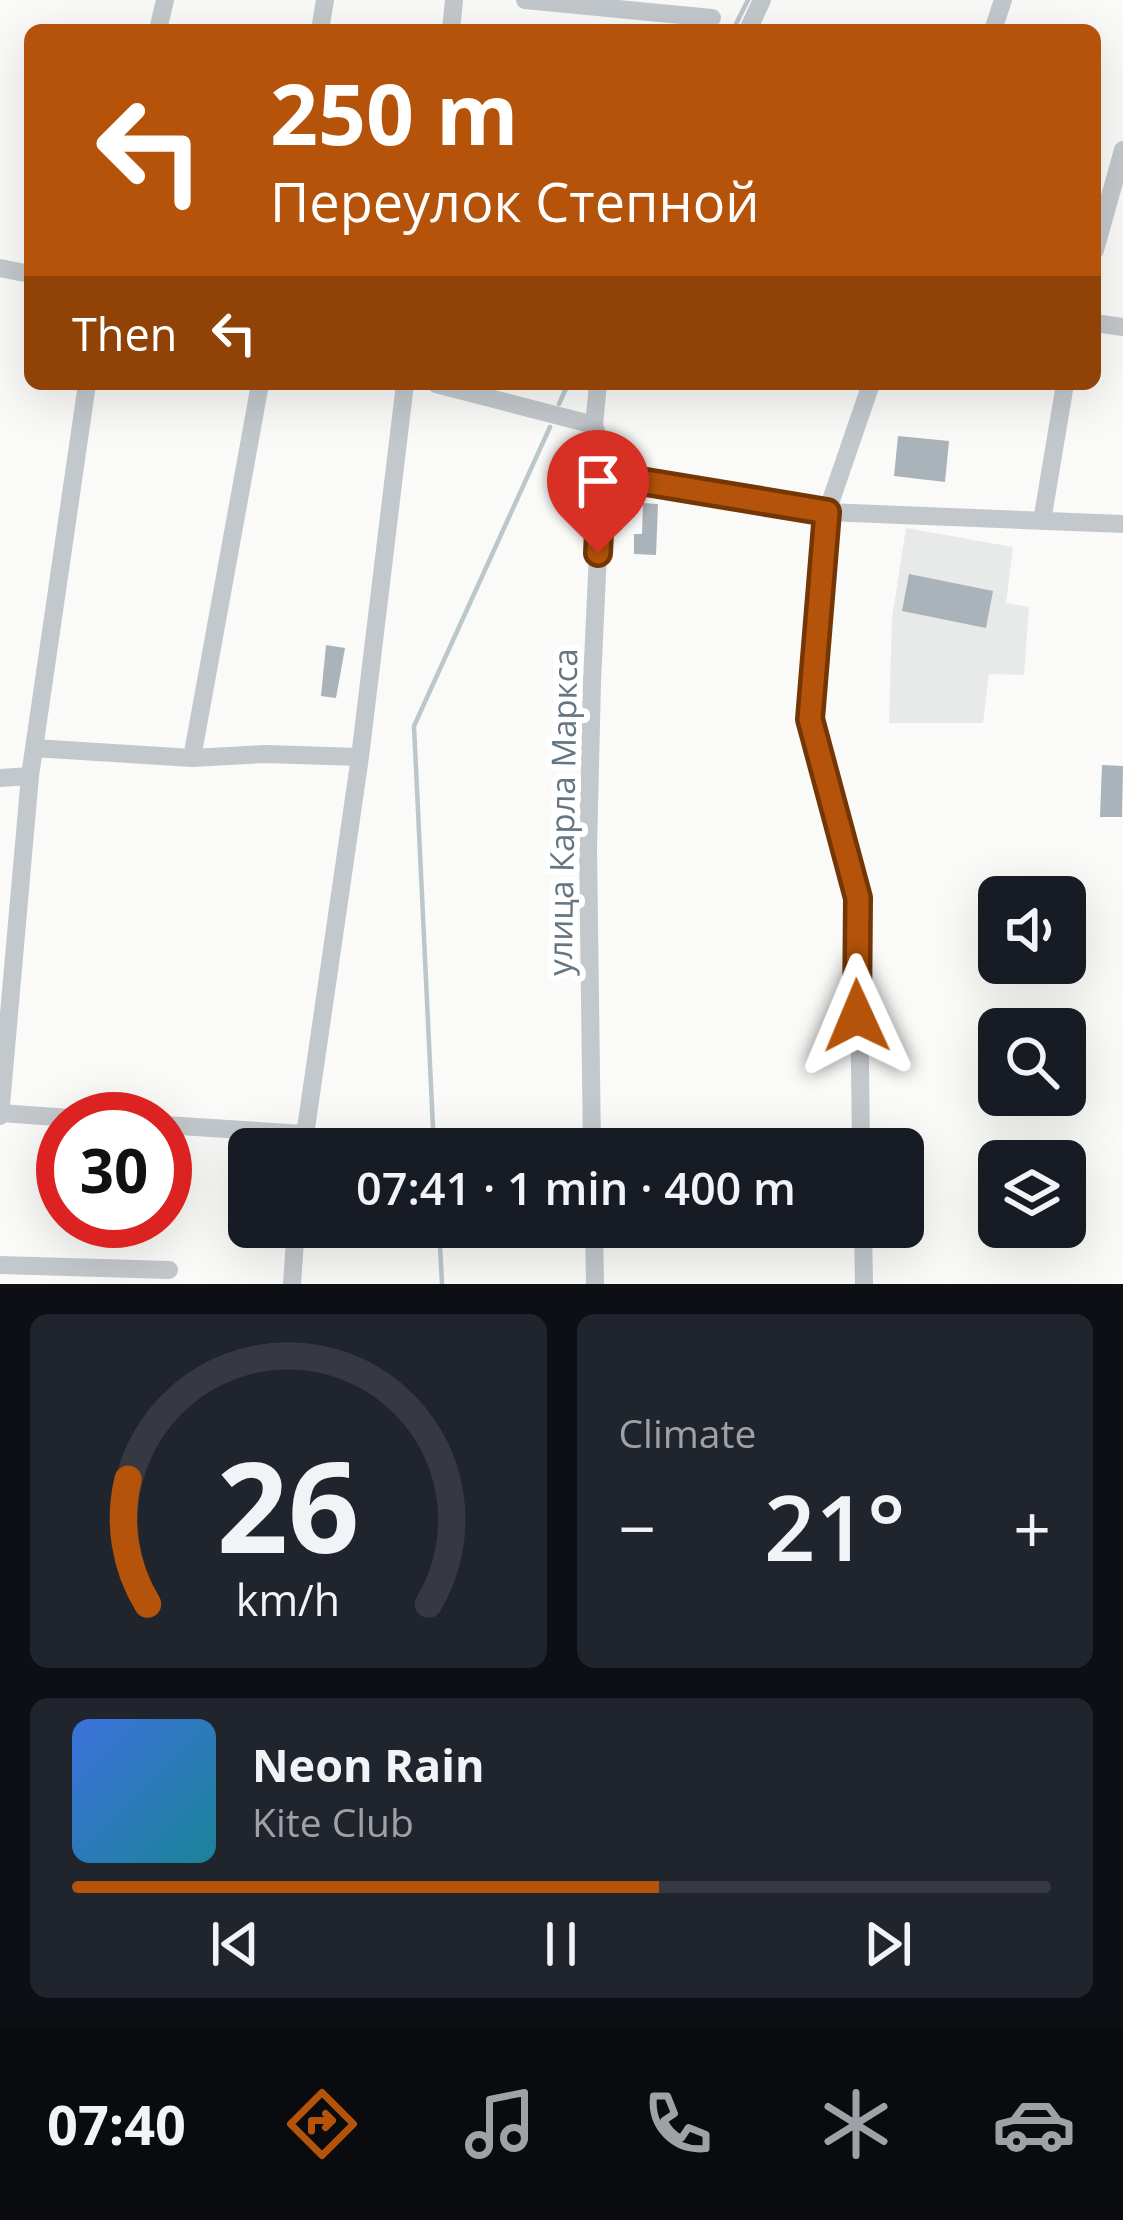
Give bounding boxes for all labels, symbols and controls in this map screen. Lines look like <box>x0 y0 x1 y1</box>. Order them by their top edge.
text: 250 m <box>270 55 518 170</box>
icon: left <box>72 72 228 228</box>
text: Переулок Степной <box>270 164 760 238</box>
icon: left <box>201 300 267 366</box>
text: Then <box>72 303 177 364</box>
pin <box>547 430 649 553</box>
icon: arrive <box>565 448 631 514</box>
street label: улица Карла Маркса <box>537 648 587 976</box>
map controls <box>978 876 1086 1248</box>
button: sound <box>978 876 1086 984</box>
position arrow <box>794 953 920 1079</box>
button: search <box>978 1008 1086 1116</box>
speed limit sign: 30 <box>36 1092 192 1248</box>
button: layers <box>978 1140 1086 1248</box>
text: 07:41 · 1 min · 400 m <box>356 1157 796 1218</box>
text: Climate <box>619 1406 756 1459</box>
text: 26 <box>217 1420 360 1590</box>
text: 21° <box>764 1465 905 1587</box>
text: − <box>619 1482 656 1572</box>
text: + <box>1013 1482 1051 1572</box>
text: km/h <box>236 1570 340 1629</box>
text: Neon Rain <box>252 1734 485 1795</box>
text: Kite Club <box>252 1795 414 1848</box>
icon: previous <box>202 1911 268 1977</box>
icon: pause <box>528 1911 594 1977</box>
icon: next <box>855 1911 921 1977</box>
icon: directions <box>280 2082 364 2166</box>
icon: music <box>458 2082 542 2166</box>
icon: phone <box>636 2082 720 2166</box>
icon: climate <box>814 2082 898 2166</box>
icon: car <box>992 2082 1076 2166</box>
text: 07:40 <box>47 2087 186 2161</box>

